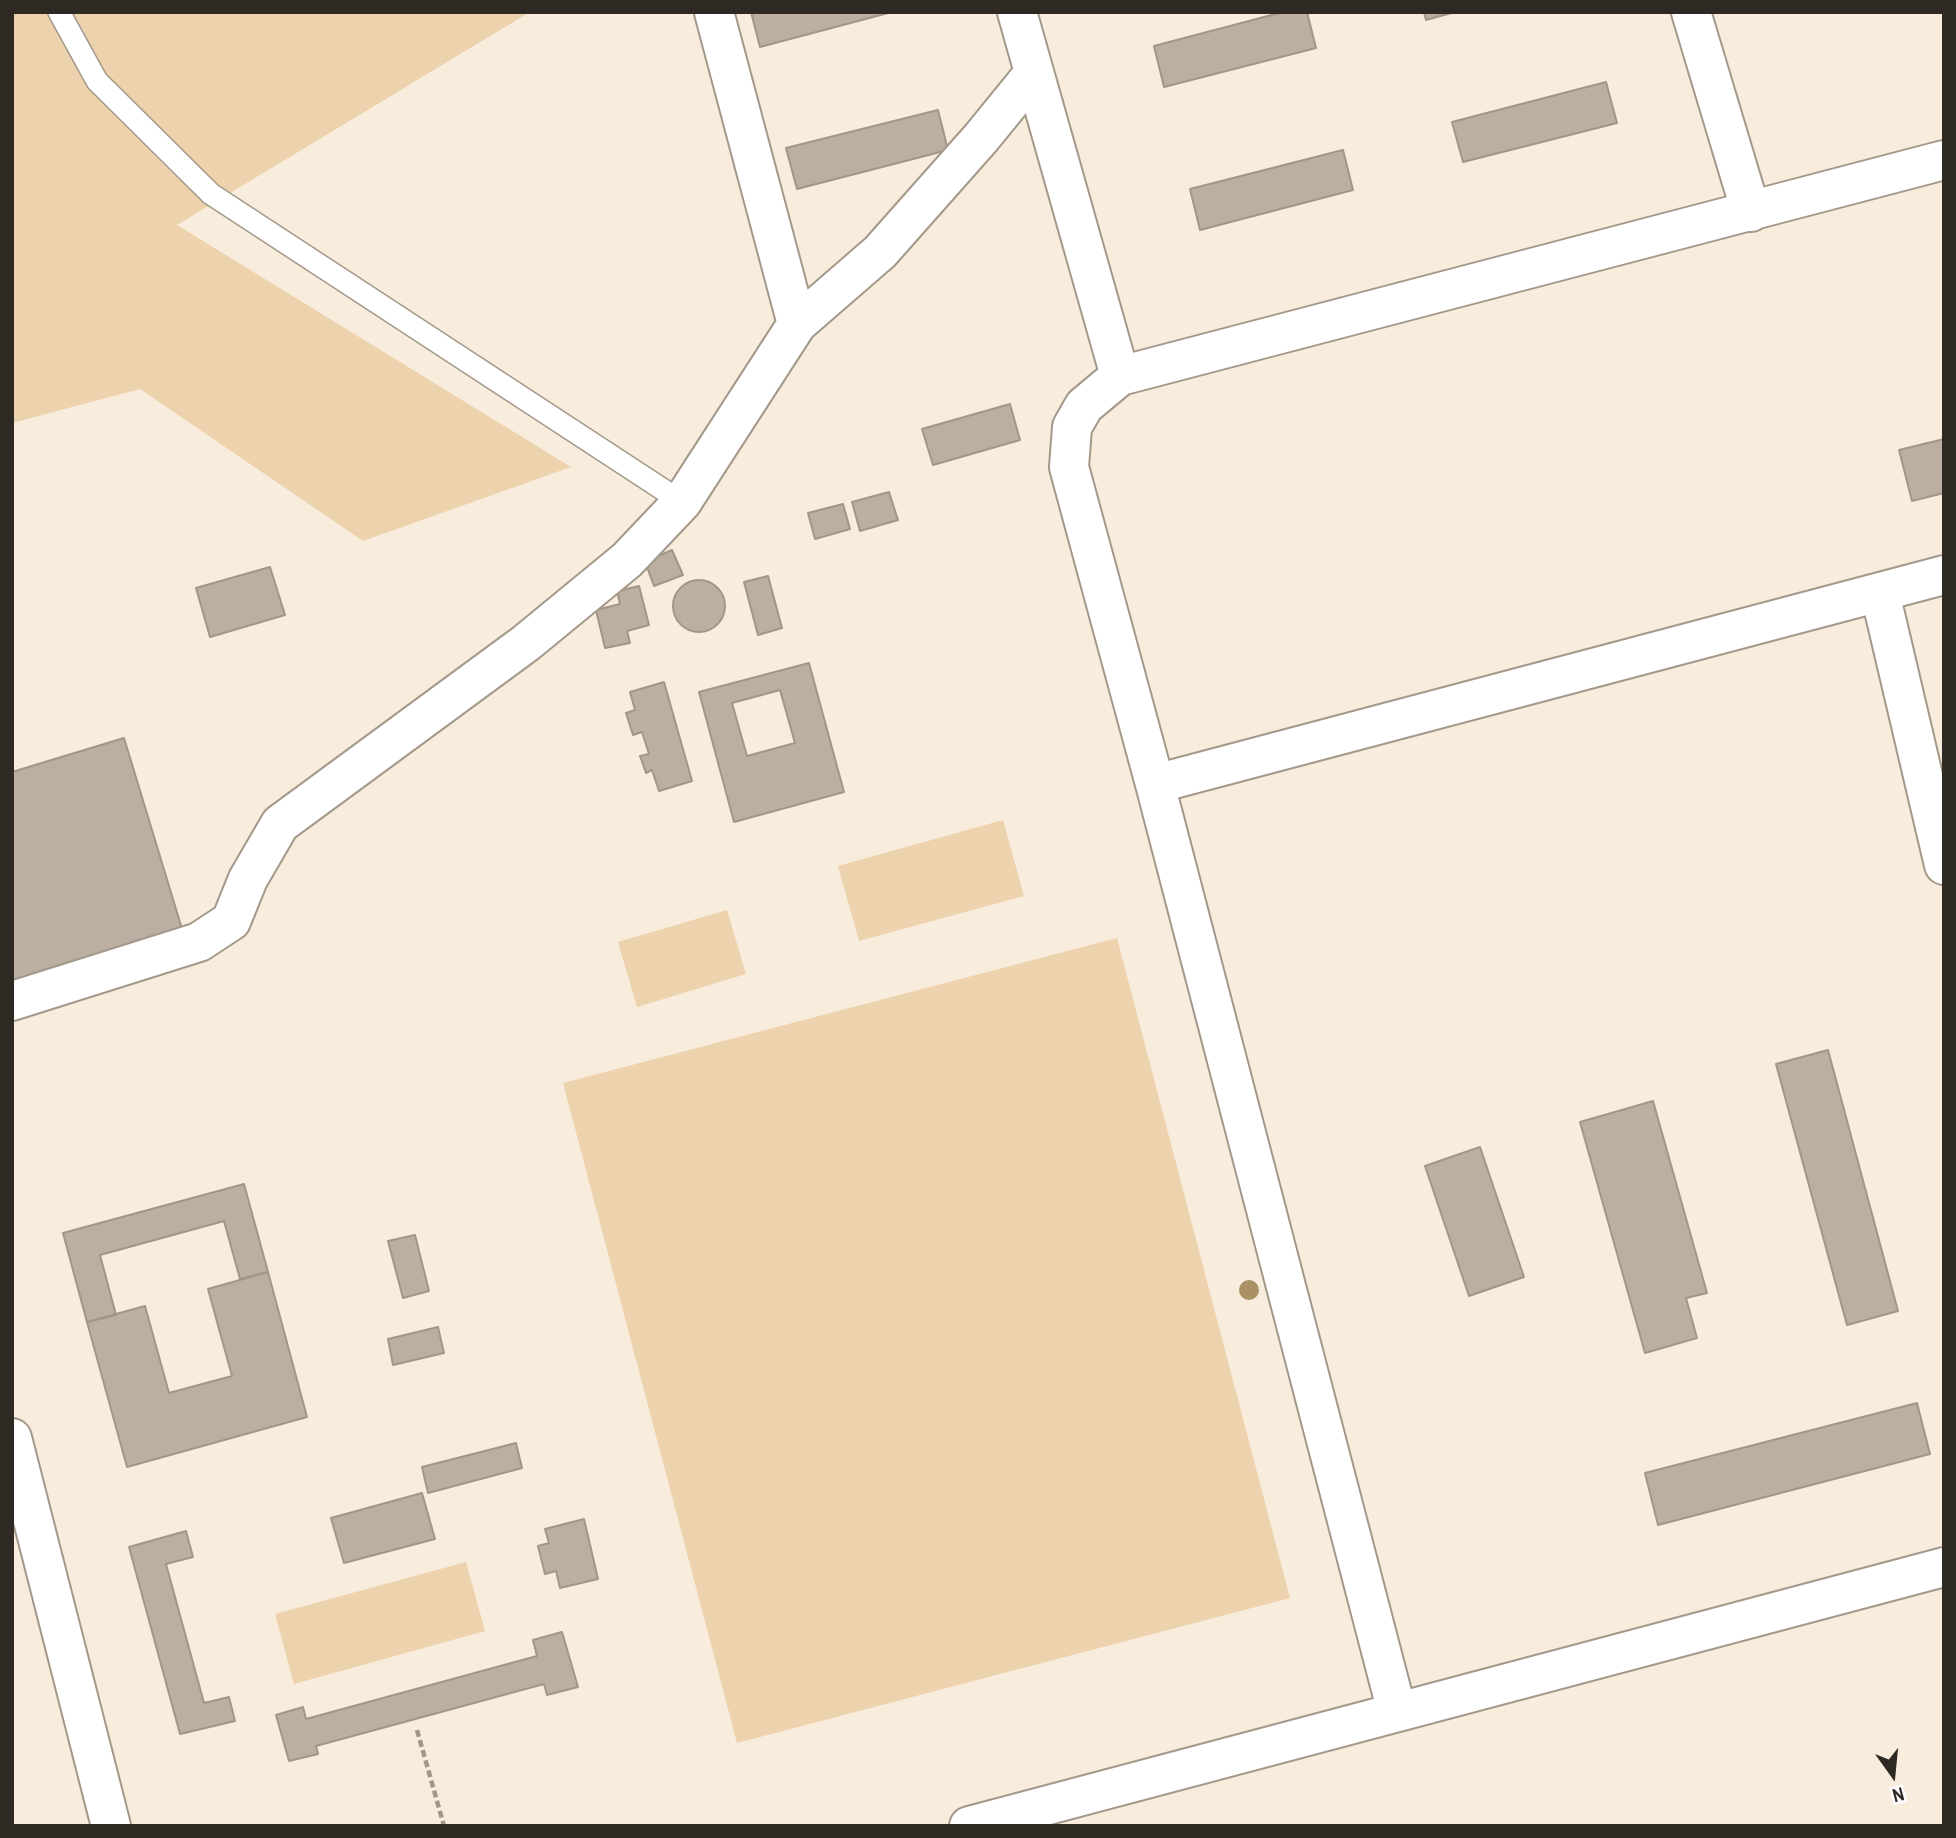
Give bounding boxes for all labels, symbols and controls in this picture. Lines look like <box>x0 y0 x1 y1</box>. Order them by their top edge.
north arrow <box>1858 1740 1928 1810</box>
text: N <box>1890 1781 1907 1809</box>

